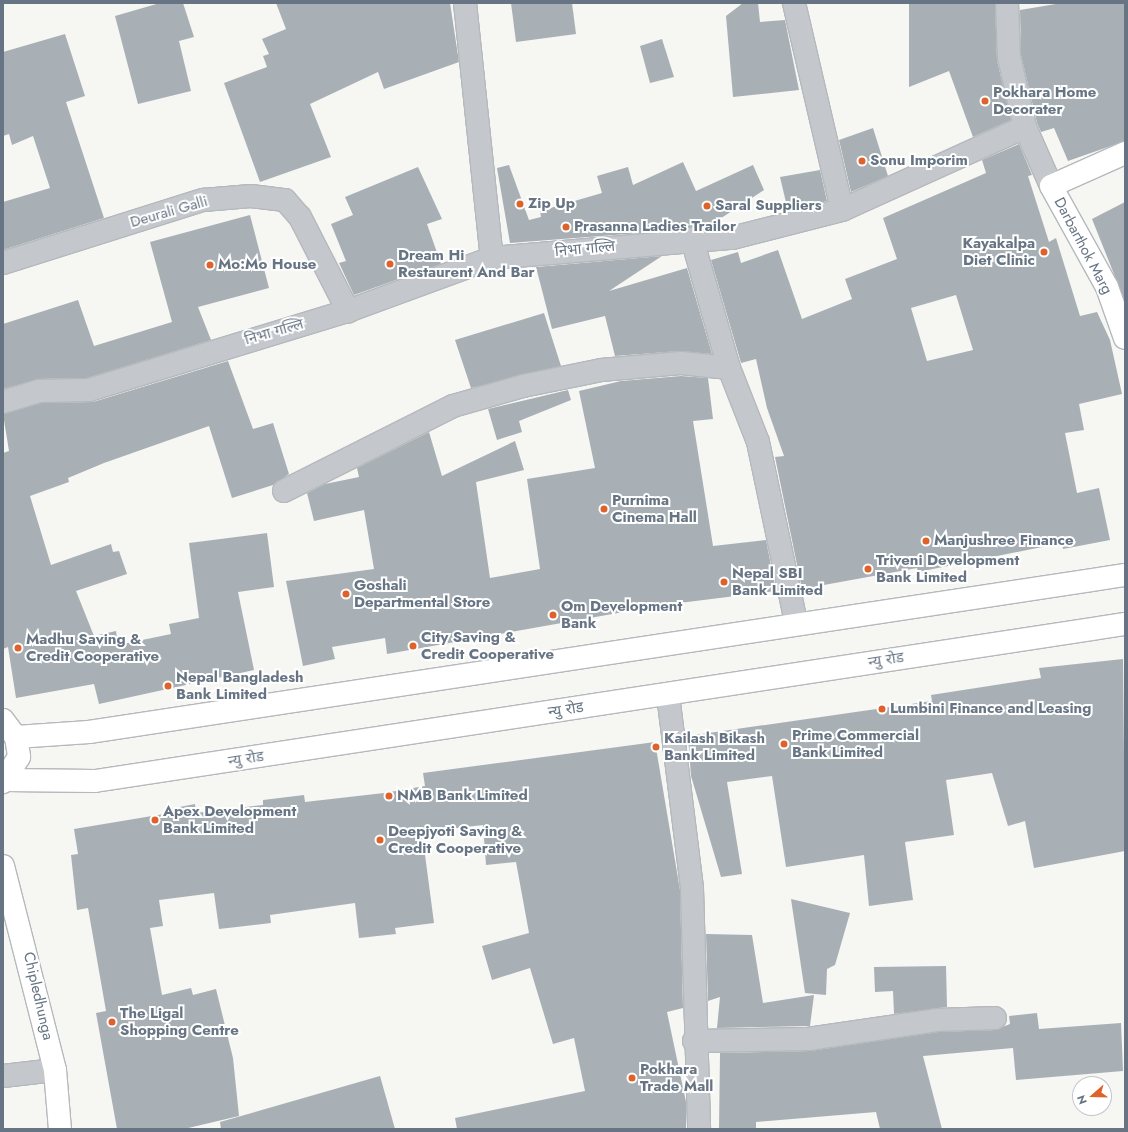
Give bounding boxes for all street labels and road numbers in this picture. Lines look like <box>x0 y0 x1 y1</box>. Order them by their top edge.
street label: Deurali Galli <box>128 192 210 232</box>
street label: Darbarthok Marg <box>1050 195 1116 297</box>
street label: निभा गल्लि <box>554 237 616 261</box>
street label: निभा गल्लि <box>242 315 306 349</box>
street label: न्यु रोड <box>867 648 905 672</box>
street label: न्यु रोड <box>547 698 585 722</box>
street label: न्यु रोड <box>227 747 265 771</box>
street label: Chipledhunga <box>19 950 57 1042</box>

